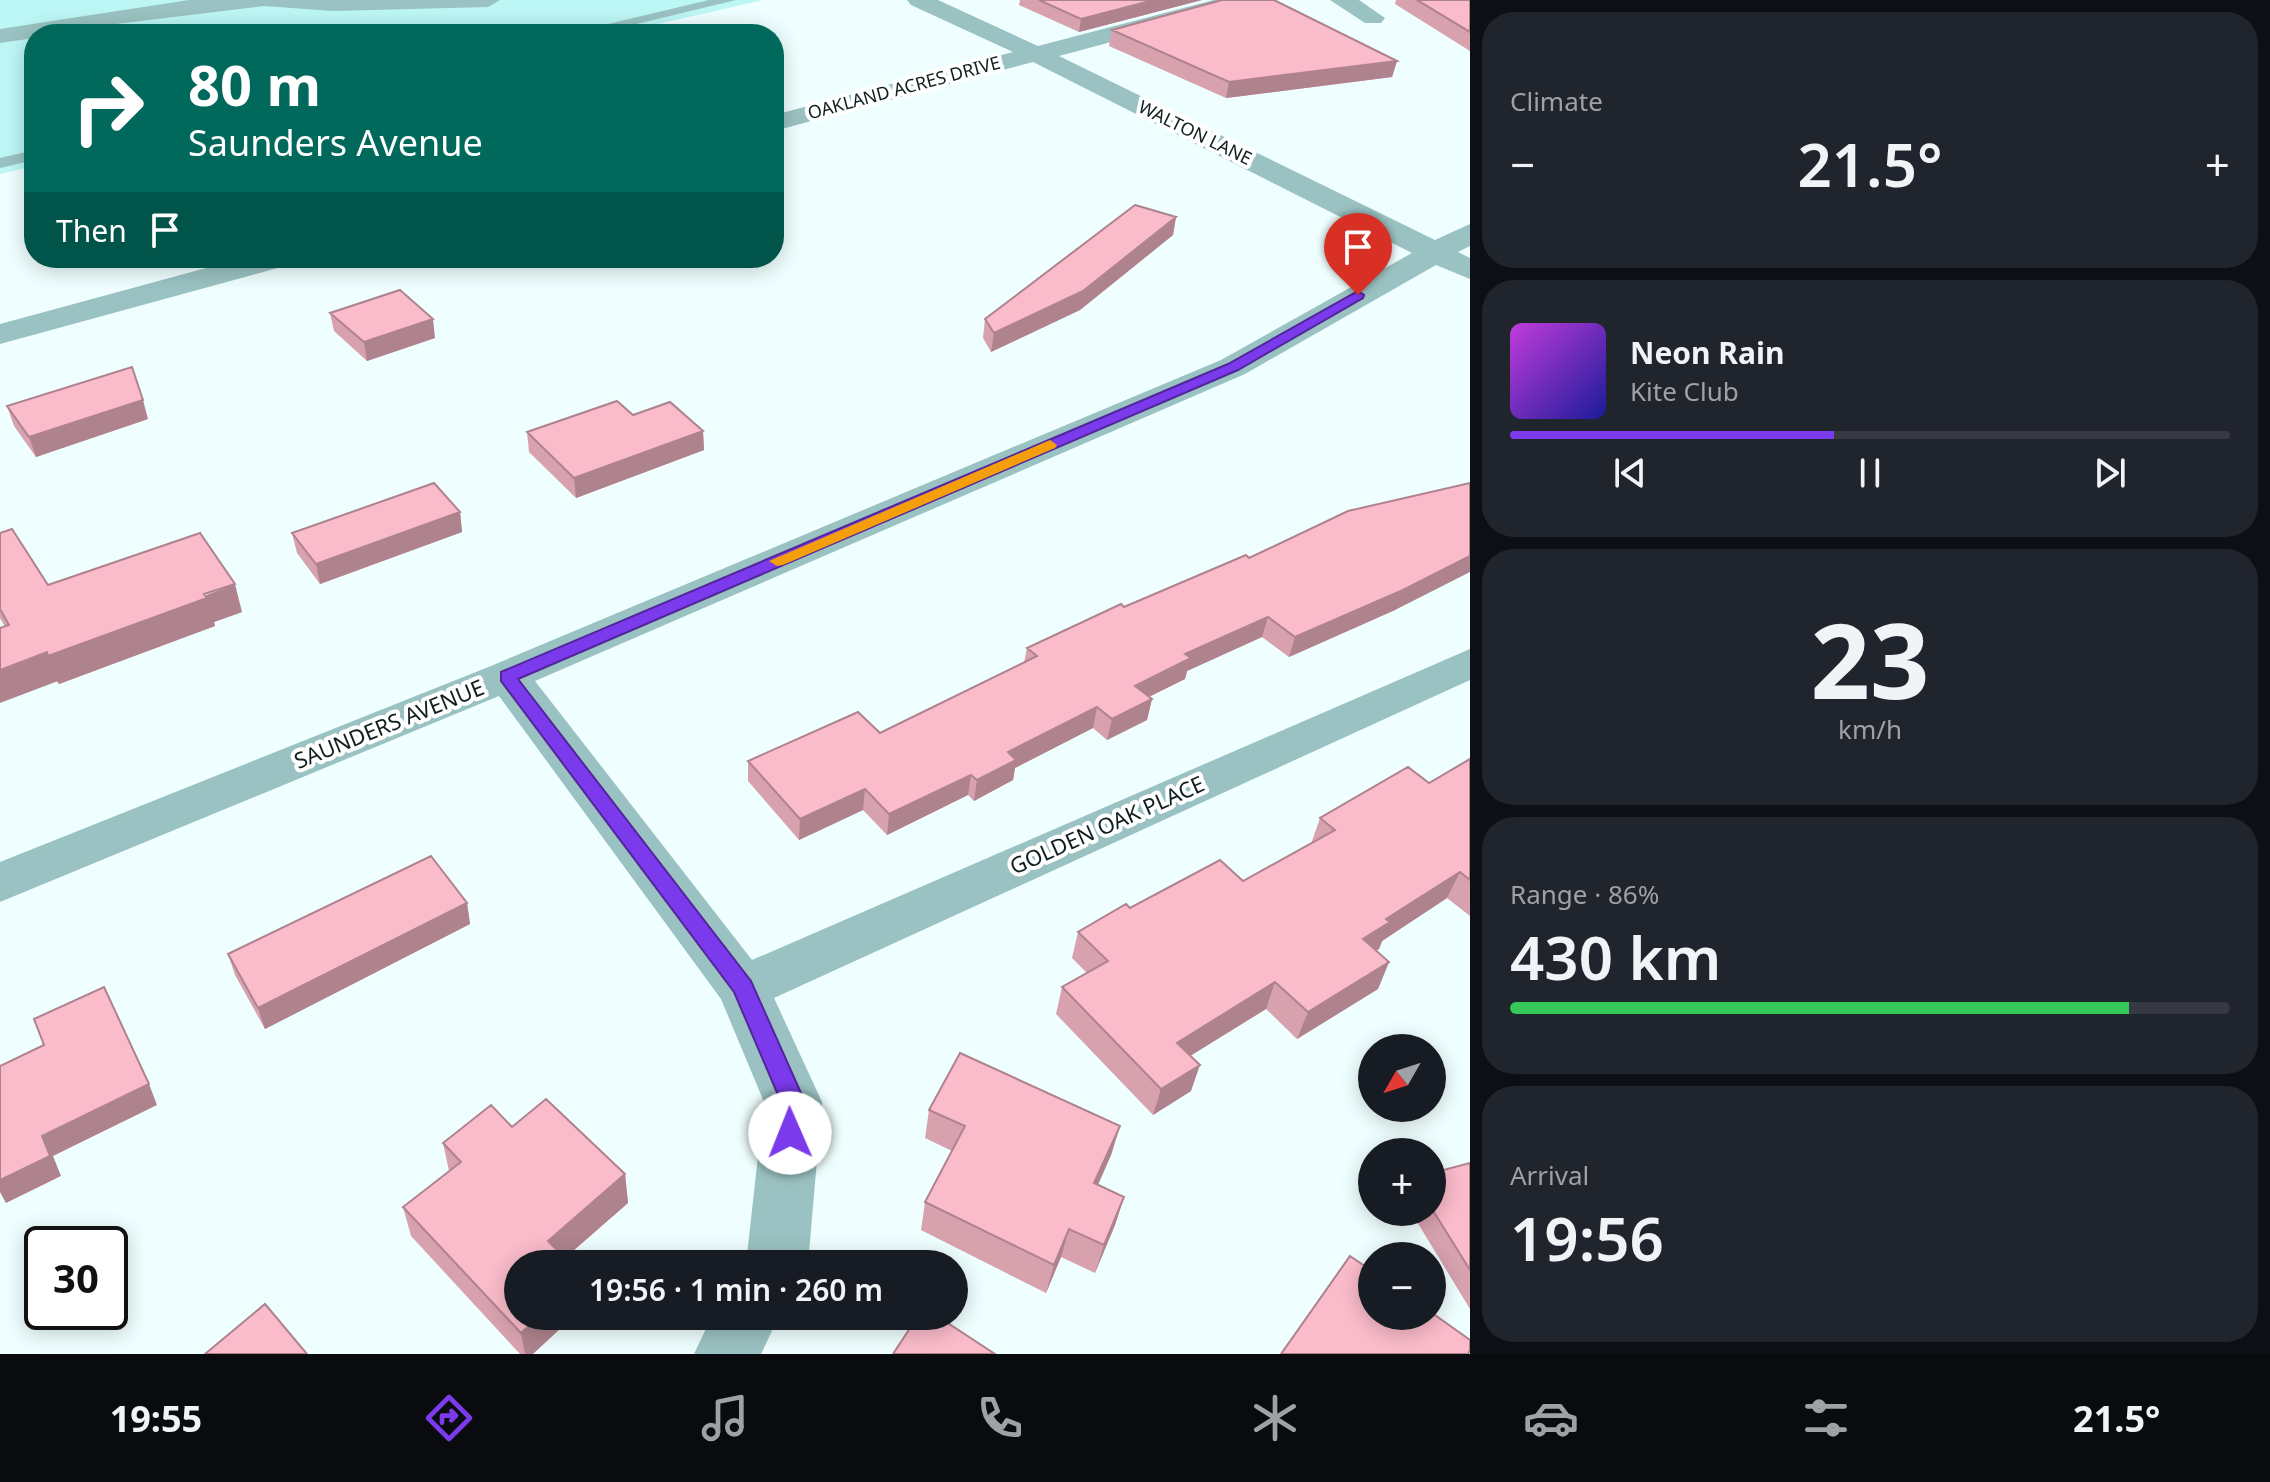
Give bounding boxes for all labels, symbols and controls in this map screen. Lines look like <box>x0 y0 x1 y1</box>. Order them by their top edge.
text: 80 m <box>188 46 321 122</box>
street label: OAKLAND ACRES DRIVE <box>805 50 1003 124</box>
icon: right <box>56 56 160 160</box>
text: Climate <box>1510 83 1603 119</box>
street label: WALTON LANE <box>1135 94 1256 170</box>
text: Saunders Avenue <box>188 118 483 167</box>
text: 21.5° <box>1797 123 1943 205</box>
text: − <box>1510 134 1535 194</box>
text: + <box>2205 134 2230 194</box>
icon: arrive <box>143 208 187 252</box>
text: Then <box>56 210 127 251</box>
pin <box>1324 213 1392 295</box>
icon: arrive <box>1336 225 1380 269</box>
text: Neon Rain <box>1630 332 1784 373</box>
text: Kite Club <box>1630 373 1739 409</box>
icon: previous <box>1608 451 1652 495</box>
icon: pause <box>1848 451 1892 495</box>
icon: next <box>2088 451 2132 495</box>
text: 23 <box>1811 588 1929 729</box>
street label: SAUNDERS AVENUE <box>289 671 488 775</box>
text: km/h <box>1838 711 1902 747</box>
street label: GOLDEN OAK PLACE <box>1004 768 1209 881</box>
text: Range · 86% <box>1510 876 1659 912</box>
text: 430 km <box>1510 916 1721 998</box>
north arrow <box>1358 1034 1446 1122</box>
map controls <box>1358 1034 1446 1330</box>
position arrow <box>748 1091 832 1175</box>
button: + <box>1358 1138 1446 1226</box>
text: Arrival <box>1510 1157 1589 1193</box>
text: 19:56 <box>1510 1197 1664 1279</box>
speed limit sign: 30 <box>24 1226 128 1330</box>
button: − <box>1358 1242 1446 1330</box>
text: 19:56 · 1 min · 260 m <box>589 1269 883 1310</box>
icon: directions <box>421 1390 477 1446</box>
icon: music <box>697 1390 753 1446</box>
icon: phone <box>972 1390 1028 1446</box>
icon: climate <box>1247 1390 1303 1446</box>
icon: car <box>1523 1390 1579 1446</box>
icon: filters <box>1798 1390 1854 1446</box>
text: 19:55 <box>110 1394 202 1443</box>
text: 21.5° <box>2073 1394 2160 1443</box>

